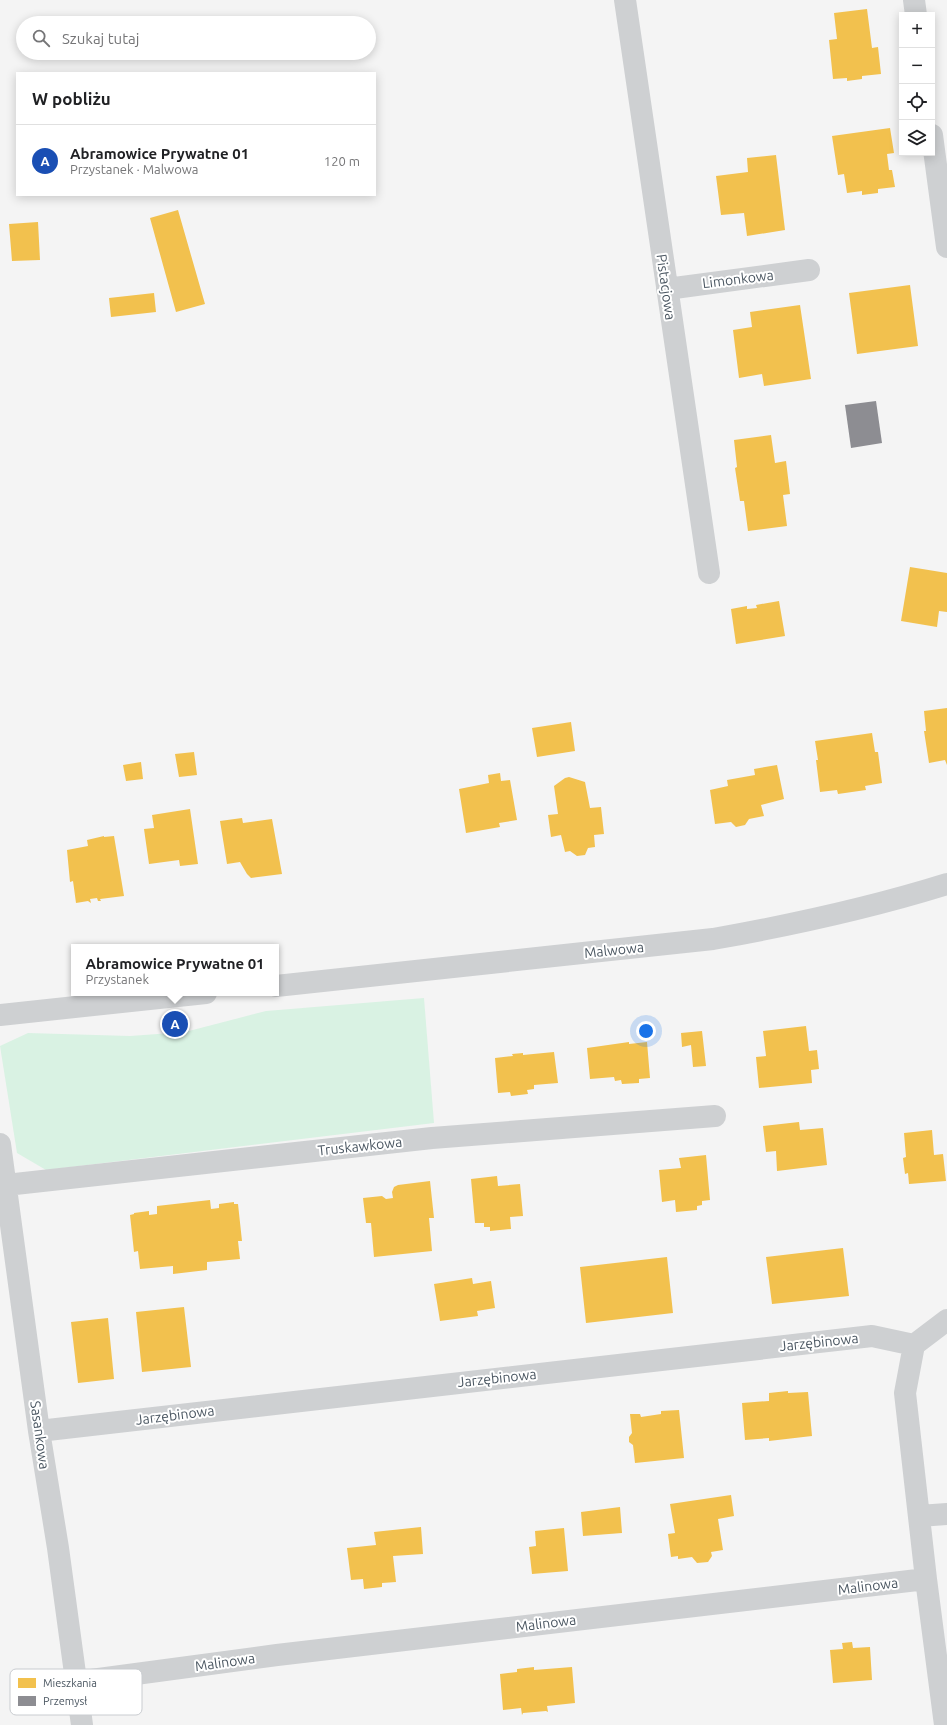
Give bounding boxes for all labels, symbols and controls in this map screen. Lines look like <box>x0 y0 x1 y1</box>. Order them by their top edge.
map controls <box>899 12 935 156</box>
button: + <box>899 12 935 48</box>
search box <box>16 16 376 60</box>
icon: search <box>30 27 52 49</box>
text: Szukaj tutaj <box>62 30 139 47</box>
button: − <box>899 48 935 84</box>
button: locate <box>899 84 935 120</box>
text: W pobliżu <box>32 89 111 108</box>
button: layers <box>899 120 935 156</box>
text: Abramowice Prywatne 01 <box>70 145 249 162</box>
text: A <box>40 154 50 168</box>
text: 120 m <box>324 154 360 168</box>
text: Przystanek · Malwowa <box>70 162 199 176</box>
street label: Pistacjowa <box>653 253 679 321</box>
street label: Limonkowa <box>701 267 775 291</box>
street label: Malwowa <box>583 939 645 961</box>
popup <box>71 944 279 996</box>
text: Abramowice Prywatne 01 <box>85 955 265 972</box>
text: Przystanek <box>85 972 149 986</box>
pin: A <box>162 1009 188 1039</box>
your location <box>636 1021 656 1041</box>
street label: Truskawkowa <box>317 1134 403 1158</box>
street label: Jarzębinowa <box>779 1330 859 1354</box>
street label: Jarzębinowa <box>457 1366 537 1390</box>
street label: Sasankowa <box>27 1400 53 1470</box>
street label: Jarzębinowa <box>135 1402 215 1428</box>
street label: Malinowa <box>837 1574 899 1598</box>
street label: Malinowa <box>515 1611 577 1635</box>
street label: Malinowa <box>194 1650 256 1674</box>
legend <box>10 1669 142 1715</box>
text: Mieszkania <box>43 1677 97 1689</box>
text: Przemysł <box>43 1695 87 1707</box>

